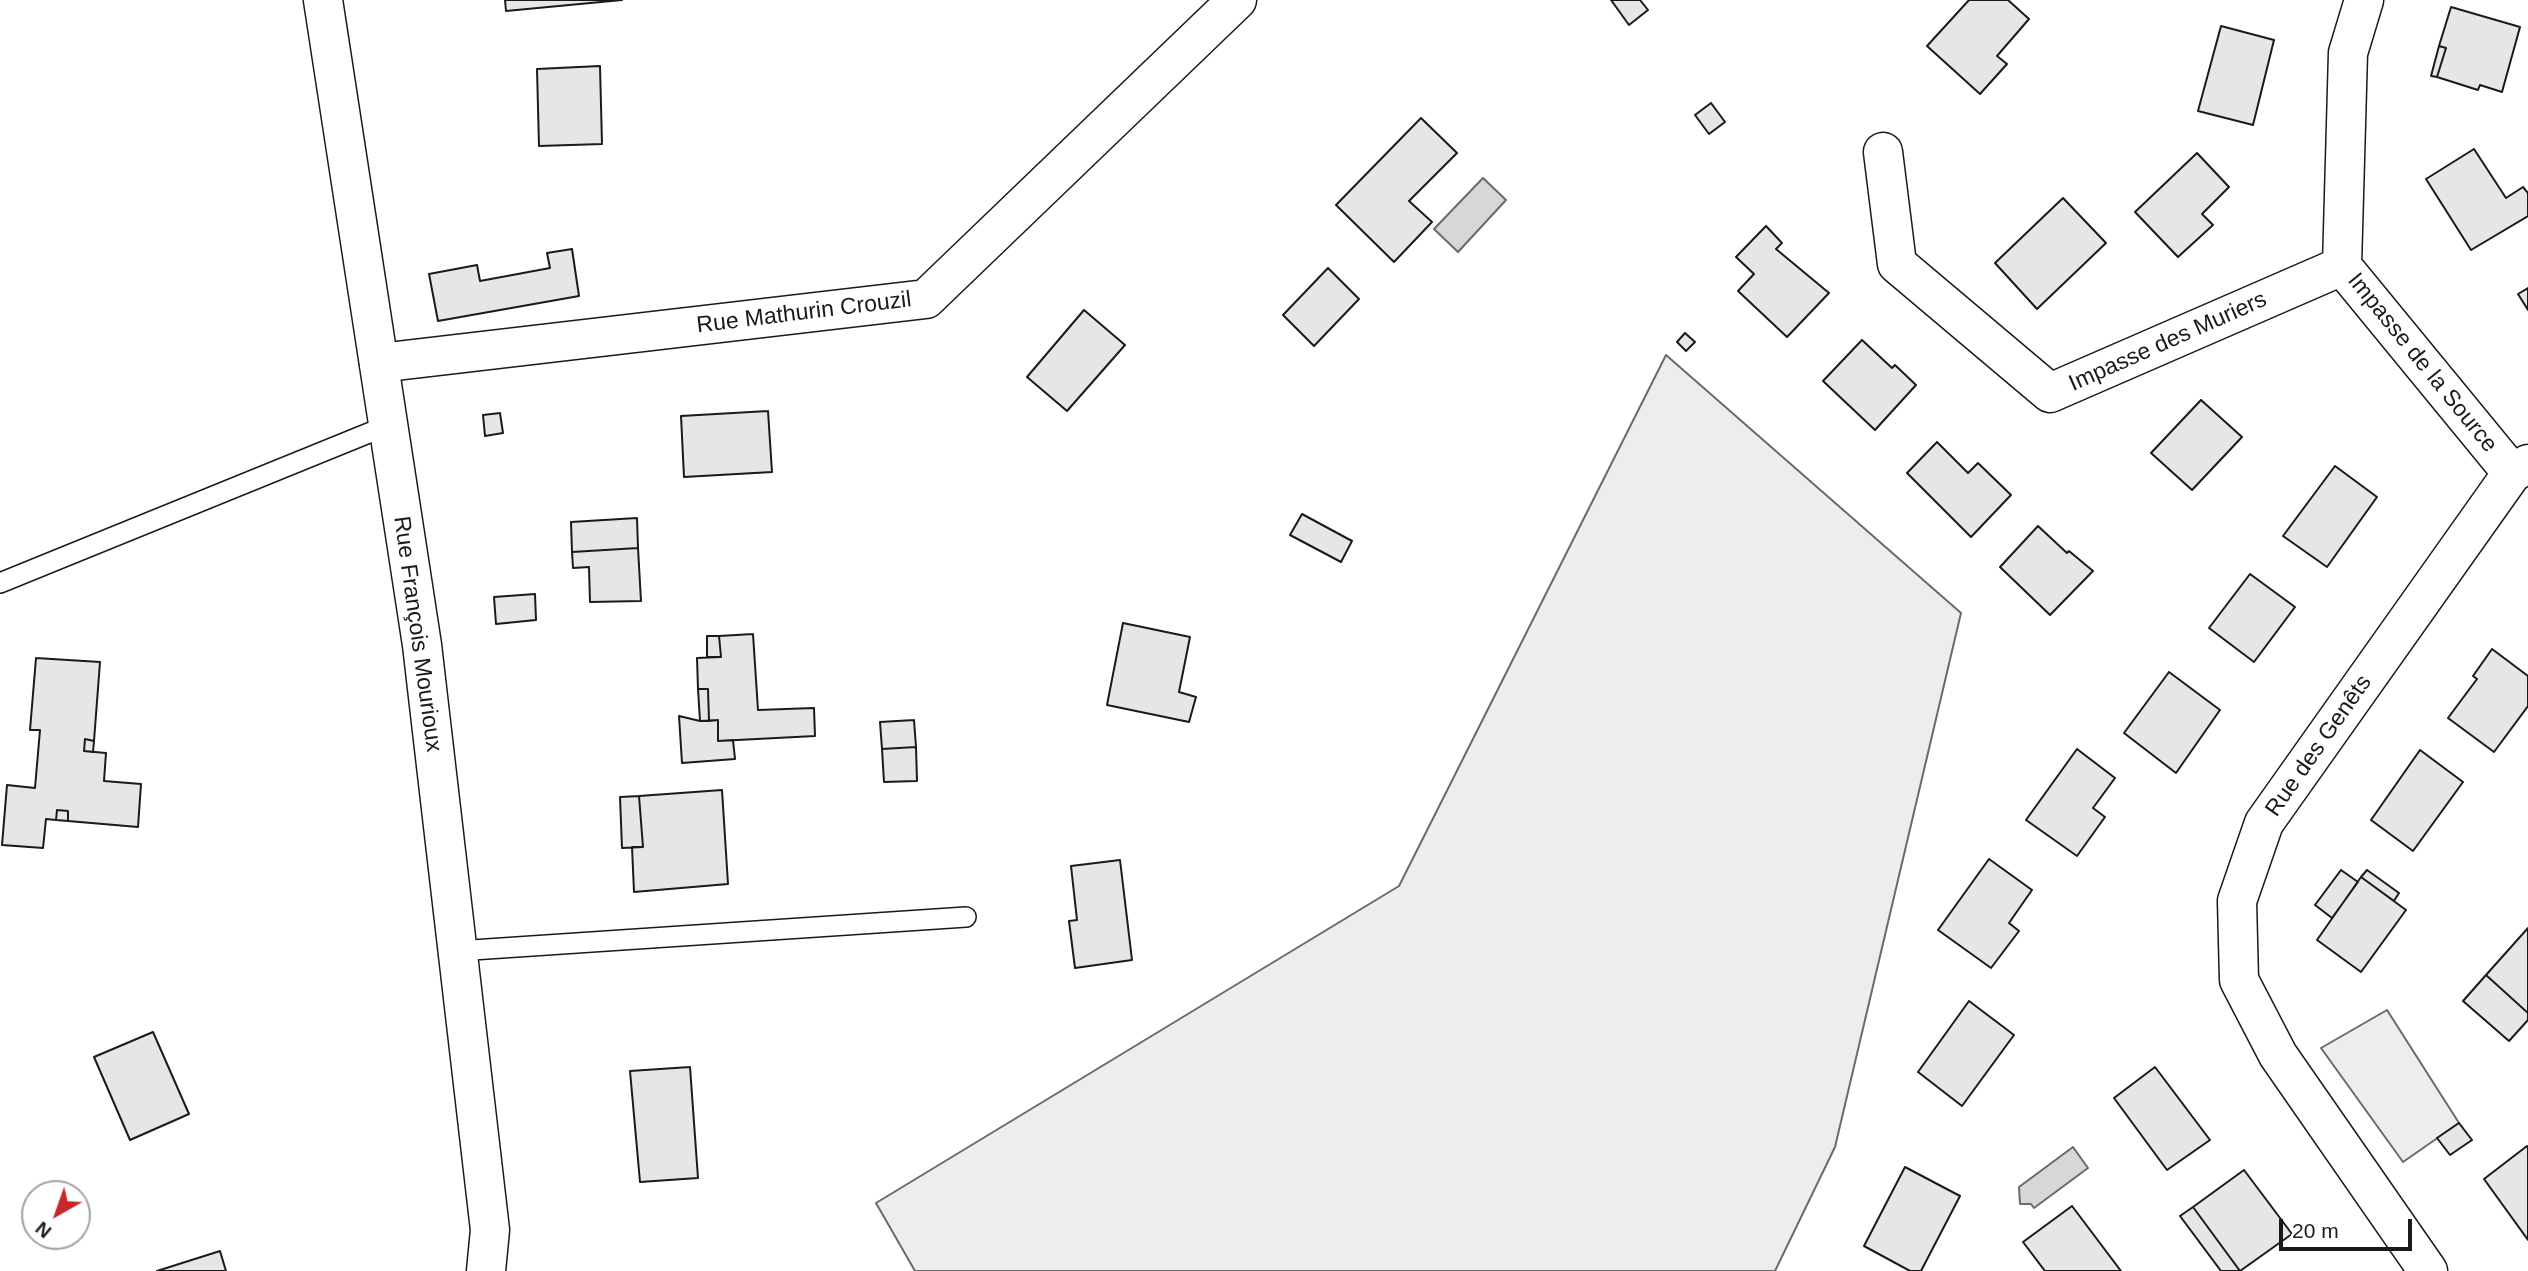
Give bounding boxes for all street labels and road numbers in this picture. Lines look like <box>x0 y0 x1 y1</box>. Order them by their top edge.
street label: Impasse de la Source <box>2341 268 2503 458</box>
street label: Rue Mathurin Crouzil <box>695 286 913 340</box>
street label: Impasse des Muriers <box>2065 286 2271 398</box>
street label: Rue François Mourioux <box>387 514 447 754</box>
street label: Rue des Genêts <box>2260 670 2378 822</box>

